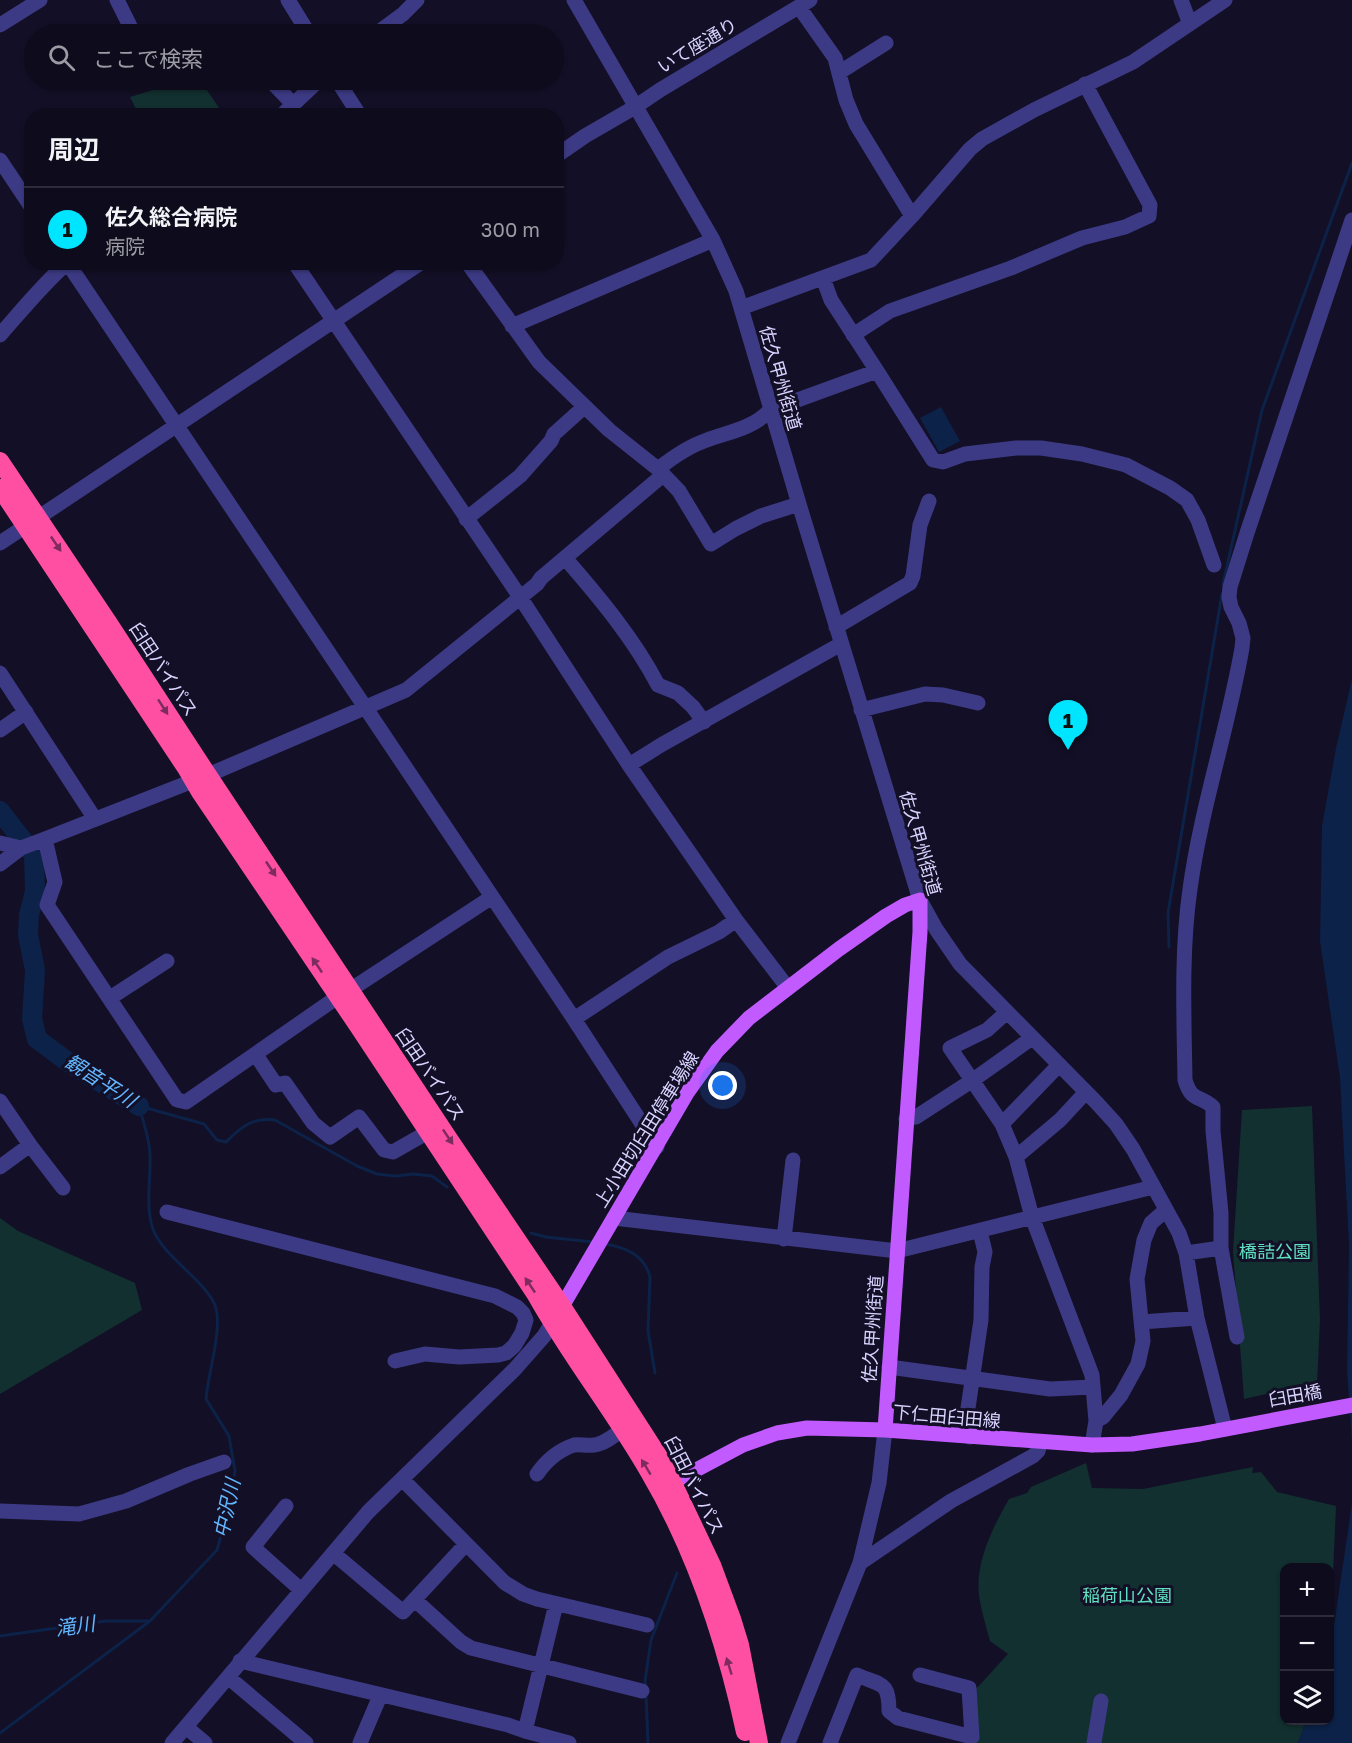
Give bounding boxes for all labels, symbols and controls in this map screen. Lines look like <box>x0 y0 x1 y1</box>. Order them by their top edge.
street label: いて座通り <box>653 13 741 77</box>
search box <box>24 24 564 90</box>
icon: search <box>45 41 78 74</box>
text: ここで検索 <box>93 45 203 72</box>
text: 周辺 <box>48 134 100 165</box>
text: 佐久総合病院 <box>105 203 237 230</box>
text: 1 <box>62 217 73 241</box>
text: 300 m <box>481 217 540 241</box>
text: 病院 <box>105 234 145 258</box>
street label: 佐久甲州街道 <box>756 323 806 433</box>
one-way arrow <box>51 535 62 552</box>
street label: 臼田バイパス <box>125 618 203 720</box>
one-way arrow <box>157 699 168 715</box>
pin: 1 <box>1048 700 1088 750</box>
street label: 佐久甲州街道 <box>896 788 946 898</box>
one-way arrow <box>265 861 276 877</box>
one-way arrow <box>312 957 323 973</box>
street label: 臼田バイパス <box>392 1023 470 1125</box>
street label: 上小田切臼田停車場線 <box>589 1047 703 1211</box>
water label: 観音平川 <box>61 1048 143 1113</box>
your location <box>708 1071 737 1100</box>
one-way arrow <box>442 1129 453 1145</box>
park label: 橋詰公園 <box>1239 1240 1311 1262</box>
street label: 佐久甲州街道 <box>857 1274 887 1384</box>
one-way arrow <box>524 1277 535 1293</box>
street label: 臼田橋 <box>1267 1379 1323 1411</box>
street label: 下仁田臼田線 <box>892 1400 1002 1432</box>
street label: 臼田バイパス <box>661 1432 729 1538</box>
one-way arrow <box>641 1458 651 1475</box>
water label: 中沢川 <box>208 1474 244 1540</box>
map controls <box>1280 1563 1334 1725</box>
button: + <box>1280 1563 1334 1617</box>
park label: 稲荷山公園 <box>1082 1584 1172 1606</box>
water label: 滝川 <box>54 1610 98 1640</box>
button: − <box>1280 1617 1334 1671</box>
one-way arrow <box>724 1657 733 1675</box>
button: layers <box>1280 1671 1334 1725</box>

